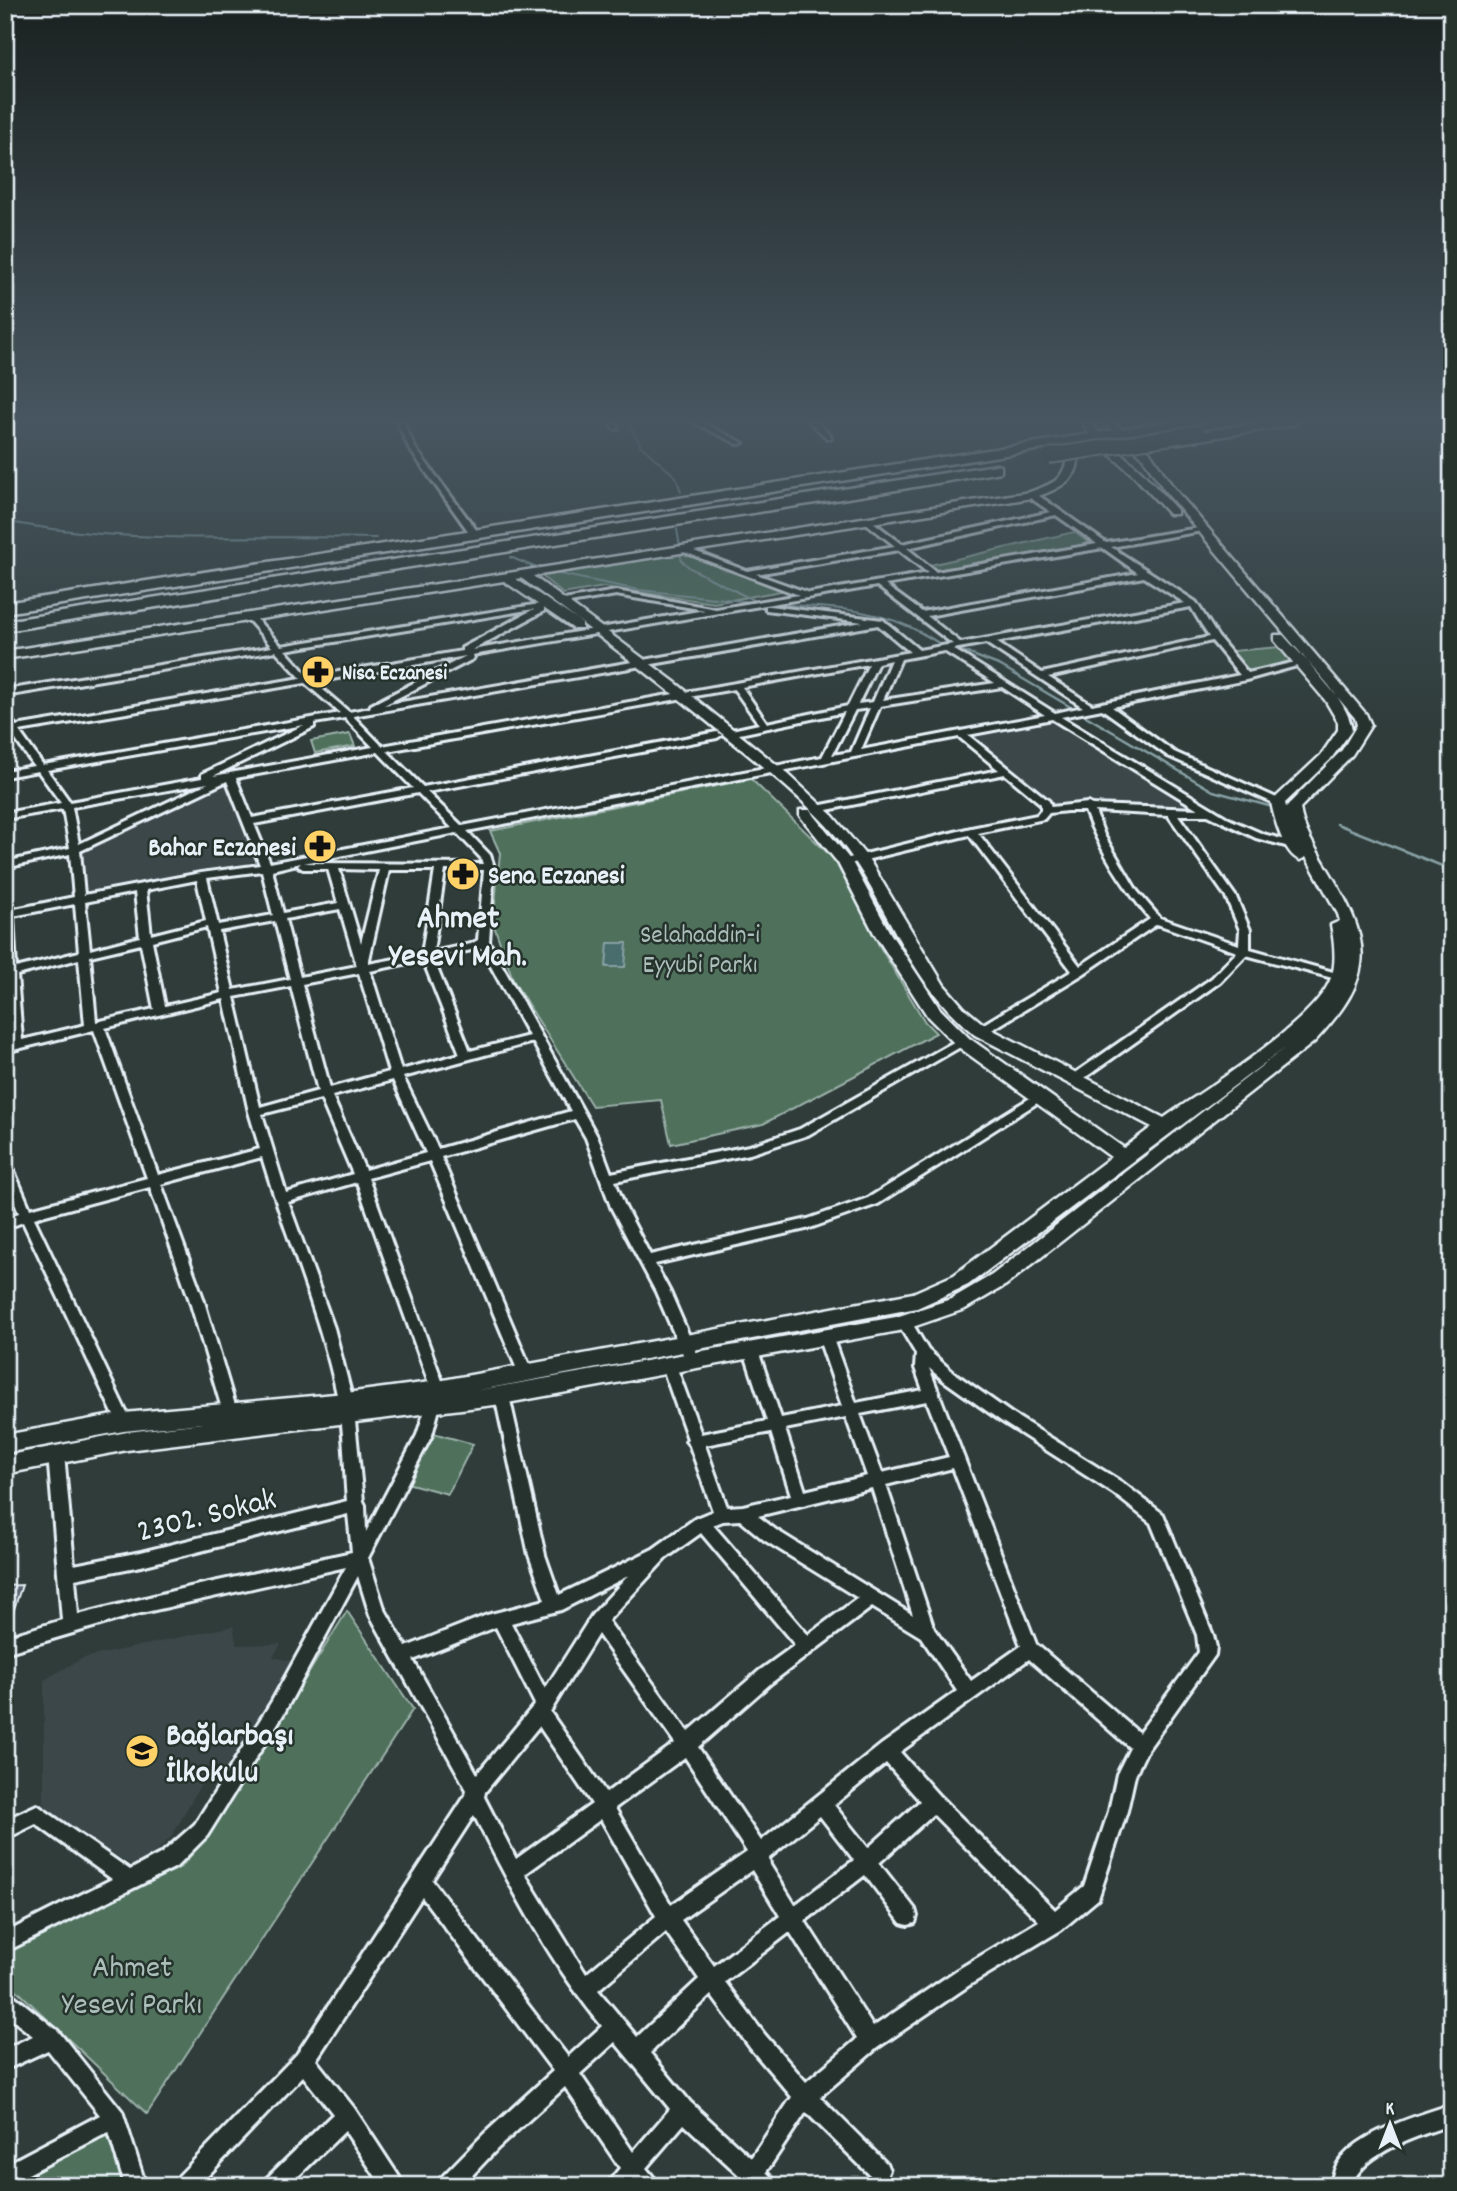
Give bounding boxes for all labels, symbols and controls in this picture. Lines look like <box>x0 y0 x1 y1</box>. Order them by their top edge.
pharmacy icon: Nisa Eczanesi <box>299 653 337 691</box>
place label: Nisa Eczanesi <box>342 660 447 690</box>
pharmacy icon: Bahar Eczanesi <box>301 827 339 865</box>
place label: Bahar Eczanesi <box>148 831 296 868</box>
pharmacy icon: Sena Eczanesi <box>444 855 482 893</box>
place label: Sena Eczanesi <box>488 859 625 896</box>
district label: Ahmet Yesevi Mah. <box>388 897 527 982</box>
park label: Selahaddin-i Eyyubi Parkı <box>640 918 760 985</box>
street label: 2302. Sokak <box>133 1478 282 1557</box>
place label: Bağlarbaşı İlkokulu <box>166 1715 293 1798</box>
school or university icon: Bağlarbaşı İlkokulu <box>123 1732 161 1770</box>
park label: Ahmet Yesevi Parkı <box>62 1947 202 2030</box>
north arrow <box>1356 2090 1426 2160</box>
text: K <box>1386 2097 1395 2124</box>

